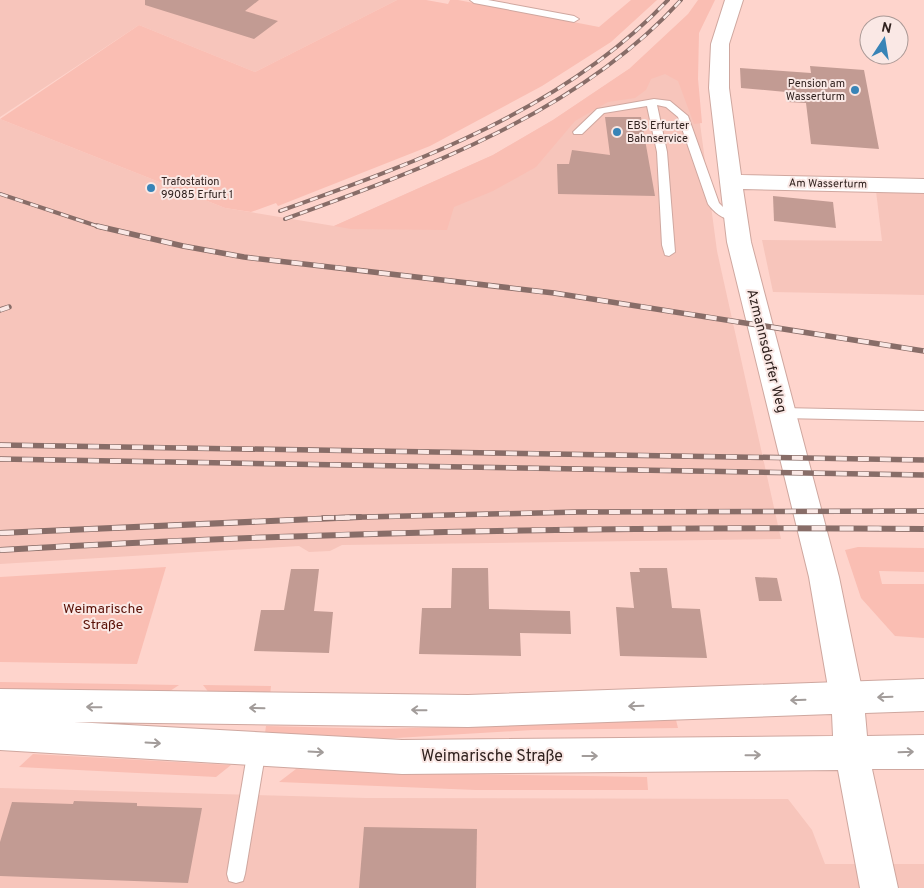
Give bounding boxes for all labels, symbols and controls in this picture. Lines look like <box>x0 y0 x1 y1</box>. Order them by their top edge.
north arrow <box>859 15 909 65</box>
text: N <box>880 19 893 38</box>
place label: Pension am Wasserturm <box>786 77 845 104</box>
marker: Pension am Wasserturm <box>849 84 861 96</box>
place label: EBS Erfurter Bahnservice <box>627 119 690 146</box>
marker: EBS Erfurter Bahnservice <box>611 126 623 138</box>
place label: Trafostation 99085 Erfurt 1 <box>161 175 233 202</box>
street label: Am Wasserturm <box>789 176 867 192</box>
marker: Trafostation 99085 Erfurt 1 <box>145 182 157 194</box>
street label: Azmannsdorfer Weg <box>742 287 790 415</box>
park label: Weimarische Straße <box>63 601 143 634</box>
one-way arrow <box>878 693 894 702</box>
one-way arrow <box>790 696 806 705</box>
one-way arrow <box>628 701 644 710</box>
one-way arrow <box>87 702 103 711</box>
one-way arrow <box>249 703 266 713</box>
one-way arrow <box>412 705 428 715</box>
one-way arrow <box>145 738 161 747</box>
street label: Weimarische Straße <box>421 747 563 767</box>
one-way arrow <box>307 748 323 757</box>
one-way arrow <box>897 748 913 757</box>
one-way arrow <box>744 750 761 760</box>
one-way arrow <box>582 751 598 761</box>

